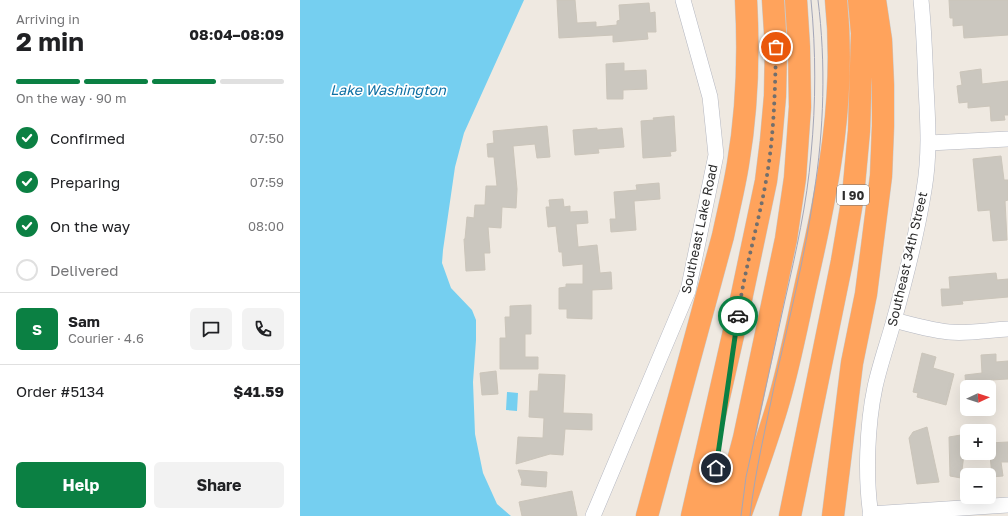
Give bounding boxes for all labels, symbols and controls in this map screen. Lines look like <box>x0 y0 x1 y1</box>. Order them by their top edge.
text: Arriving in <box>16 11 80 27</box>
text: 08:04–08:09 <box>189 25 284 43</box>
text: 2 min <box>16 26 84 57</box>
pin <box>759 30 793 64</box>
icon: bag <box>765 36 787 58</box>
water label: Lake Washington <box>330 81 447 98</box>
text: On the way · 90 m <box>16 90 127 106</box>
icon: check <box>16 127 38 149</box>
text: Confirmed <box>50 129 125 147</box>
text: 07:50 <box>250 130 284 146</box>
street label: Southeast Lake Road <box>677 163 721 295</box>
icon: check <box>16 171 38 193</box>
text: Preparing <box>50 173 120 191</box>
text: 07:59 <box>250 174 284 190</box>
road number: I 90 <box>837 185 869 205</box>
street label: Southeast 34th Street <box>884 190 930 328</box>
icon: check <box>16 215 38 237</box>
text: On the way <box>50 217 130 235</box>
text: 08:00 <box>248 218 284 234</box>
text: Delivered <box>50 261 118 279</box>
courier <box>718 296 758 336</box>
icon: car <box>727 305 749 327</box>
button: chat <box>190 308 232 350</box>
button: phone <box>242 308 284 350</box>
text: Sam <box>68 312 100 330</box>
text: S <box>32 320 42 338</box>
text: Courier · 4.6 <box>68 330 144 346</box>
north arrow <box>960 380 996 416</box>
map controls <box>960 380 996 504</box>
text: Order #5134 <box>16 382 104 400</box>
text: $41.59 <box>233 382 284 400</box>
button: + <box>960 424 996 460</box>
pin <box>699 451 733 485</box>
icon: home <box>705 457 727 479</box>
button: Help <box>16 462 146 508</box>
button: Share <box>154 462 284 508</box>
button: − <box>960 468 996 504</box>

